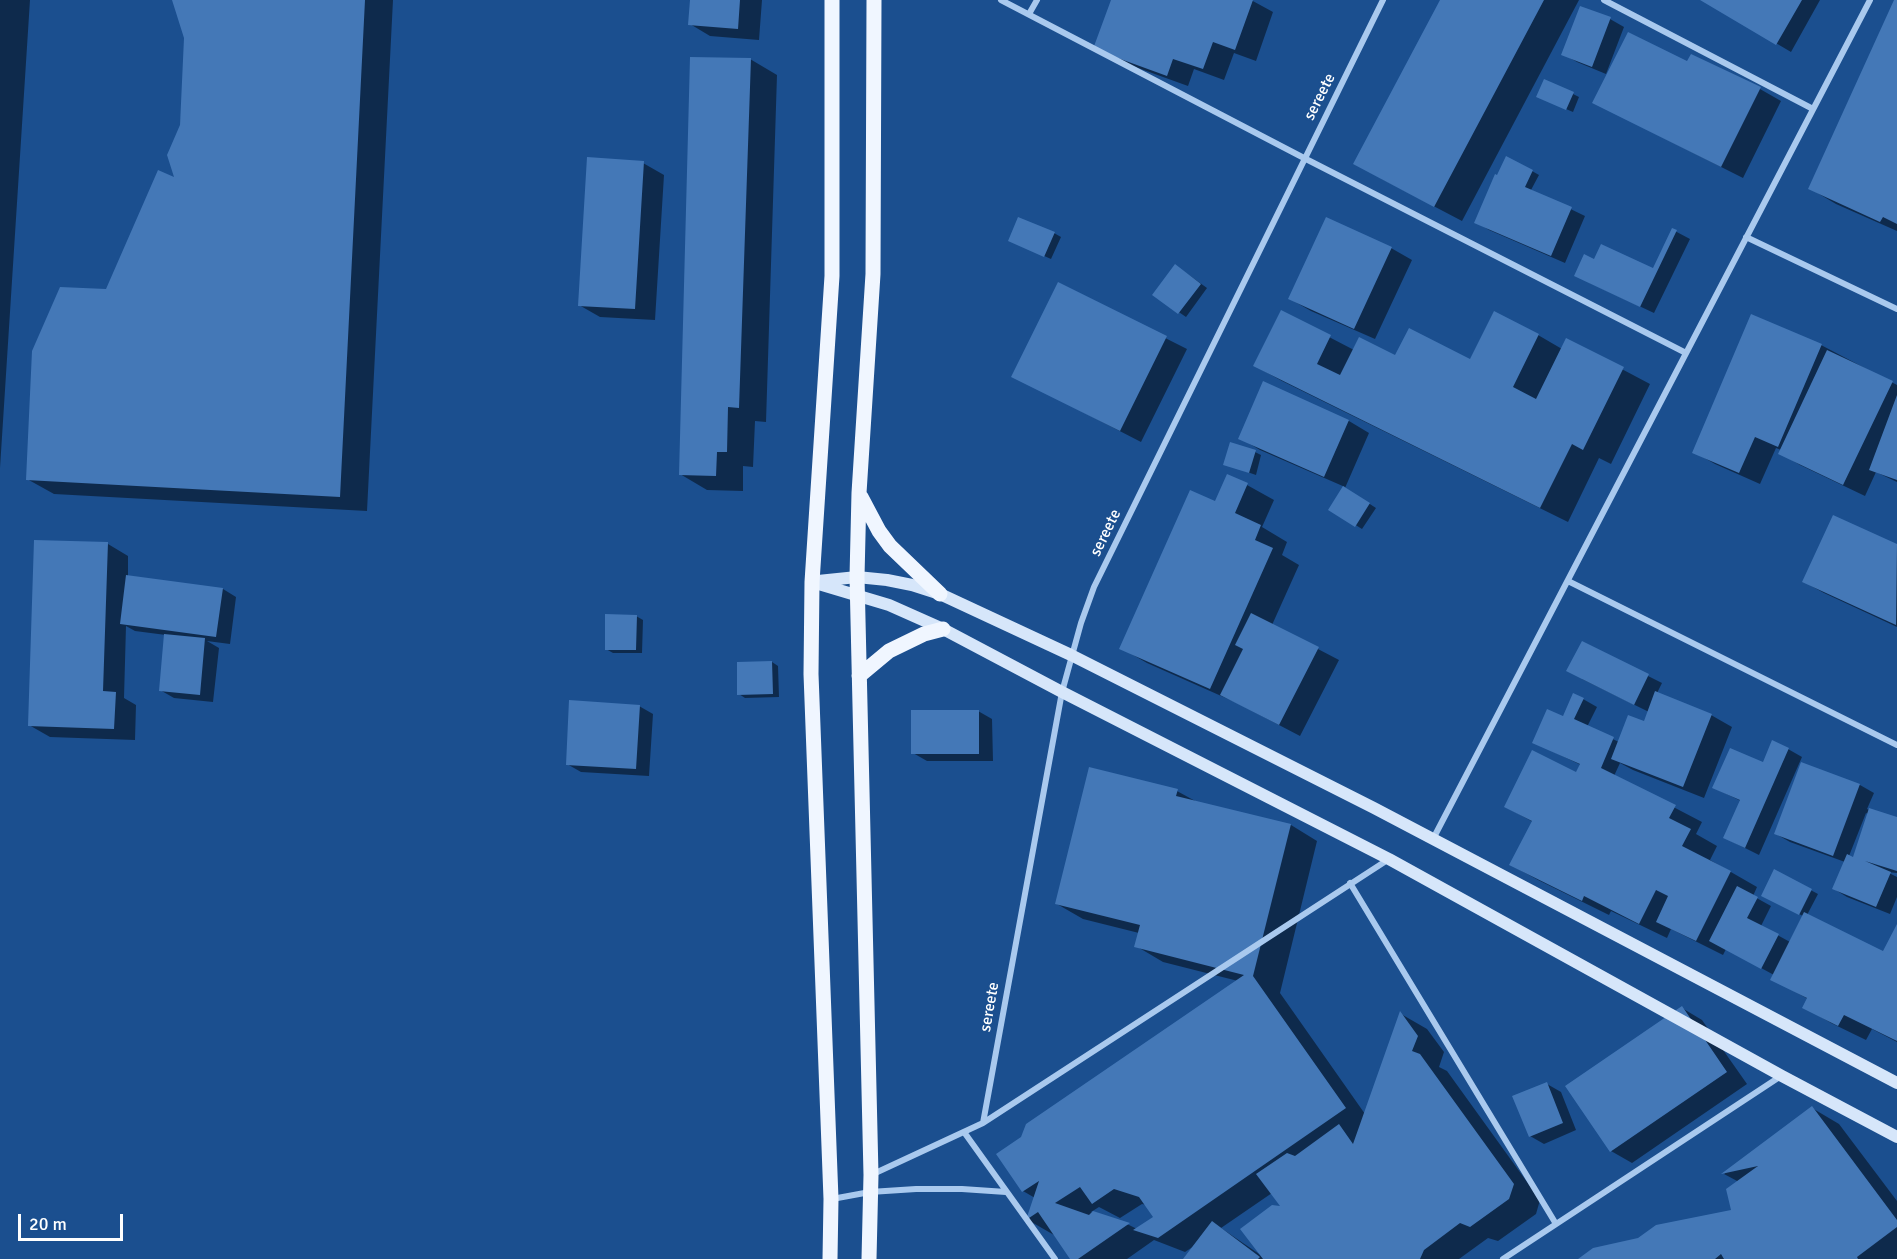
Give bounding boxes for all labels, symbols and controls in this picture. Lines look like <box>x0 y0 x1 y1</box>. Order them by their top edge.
street label: sereete <box>1300 70 1340 124</box>
street label: sereete <box>1086 506 1126 560</box>
street label: sereete <box>976 981 1004 1033</box>
scale bar <box>21 1202 126 1240</box>
text: 20 m <box>29 1213 67 1235</box>

